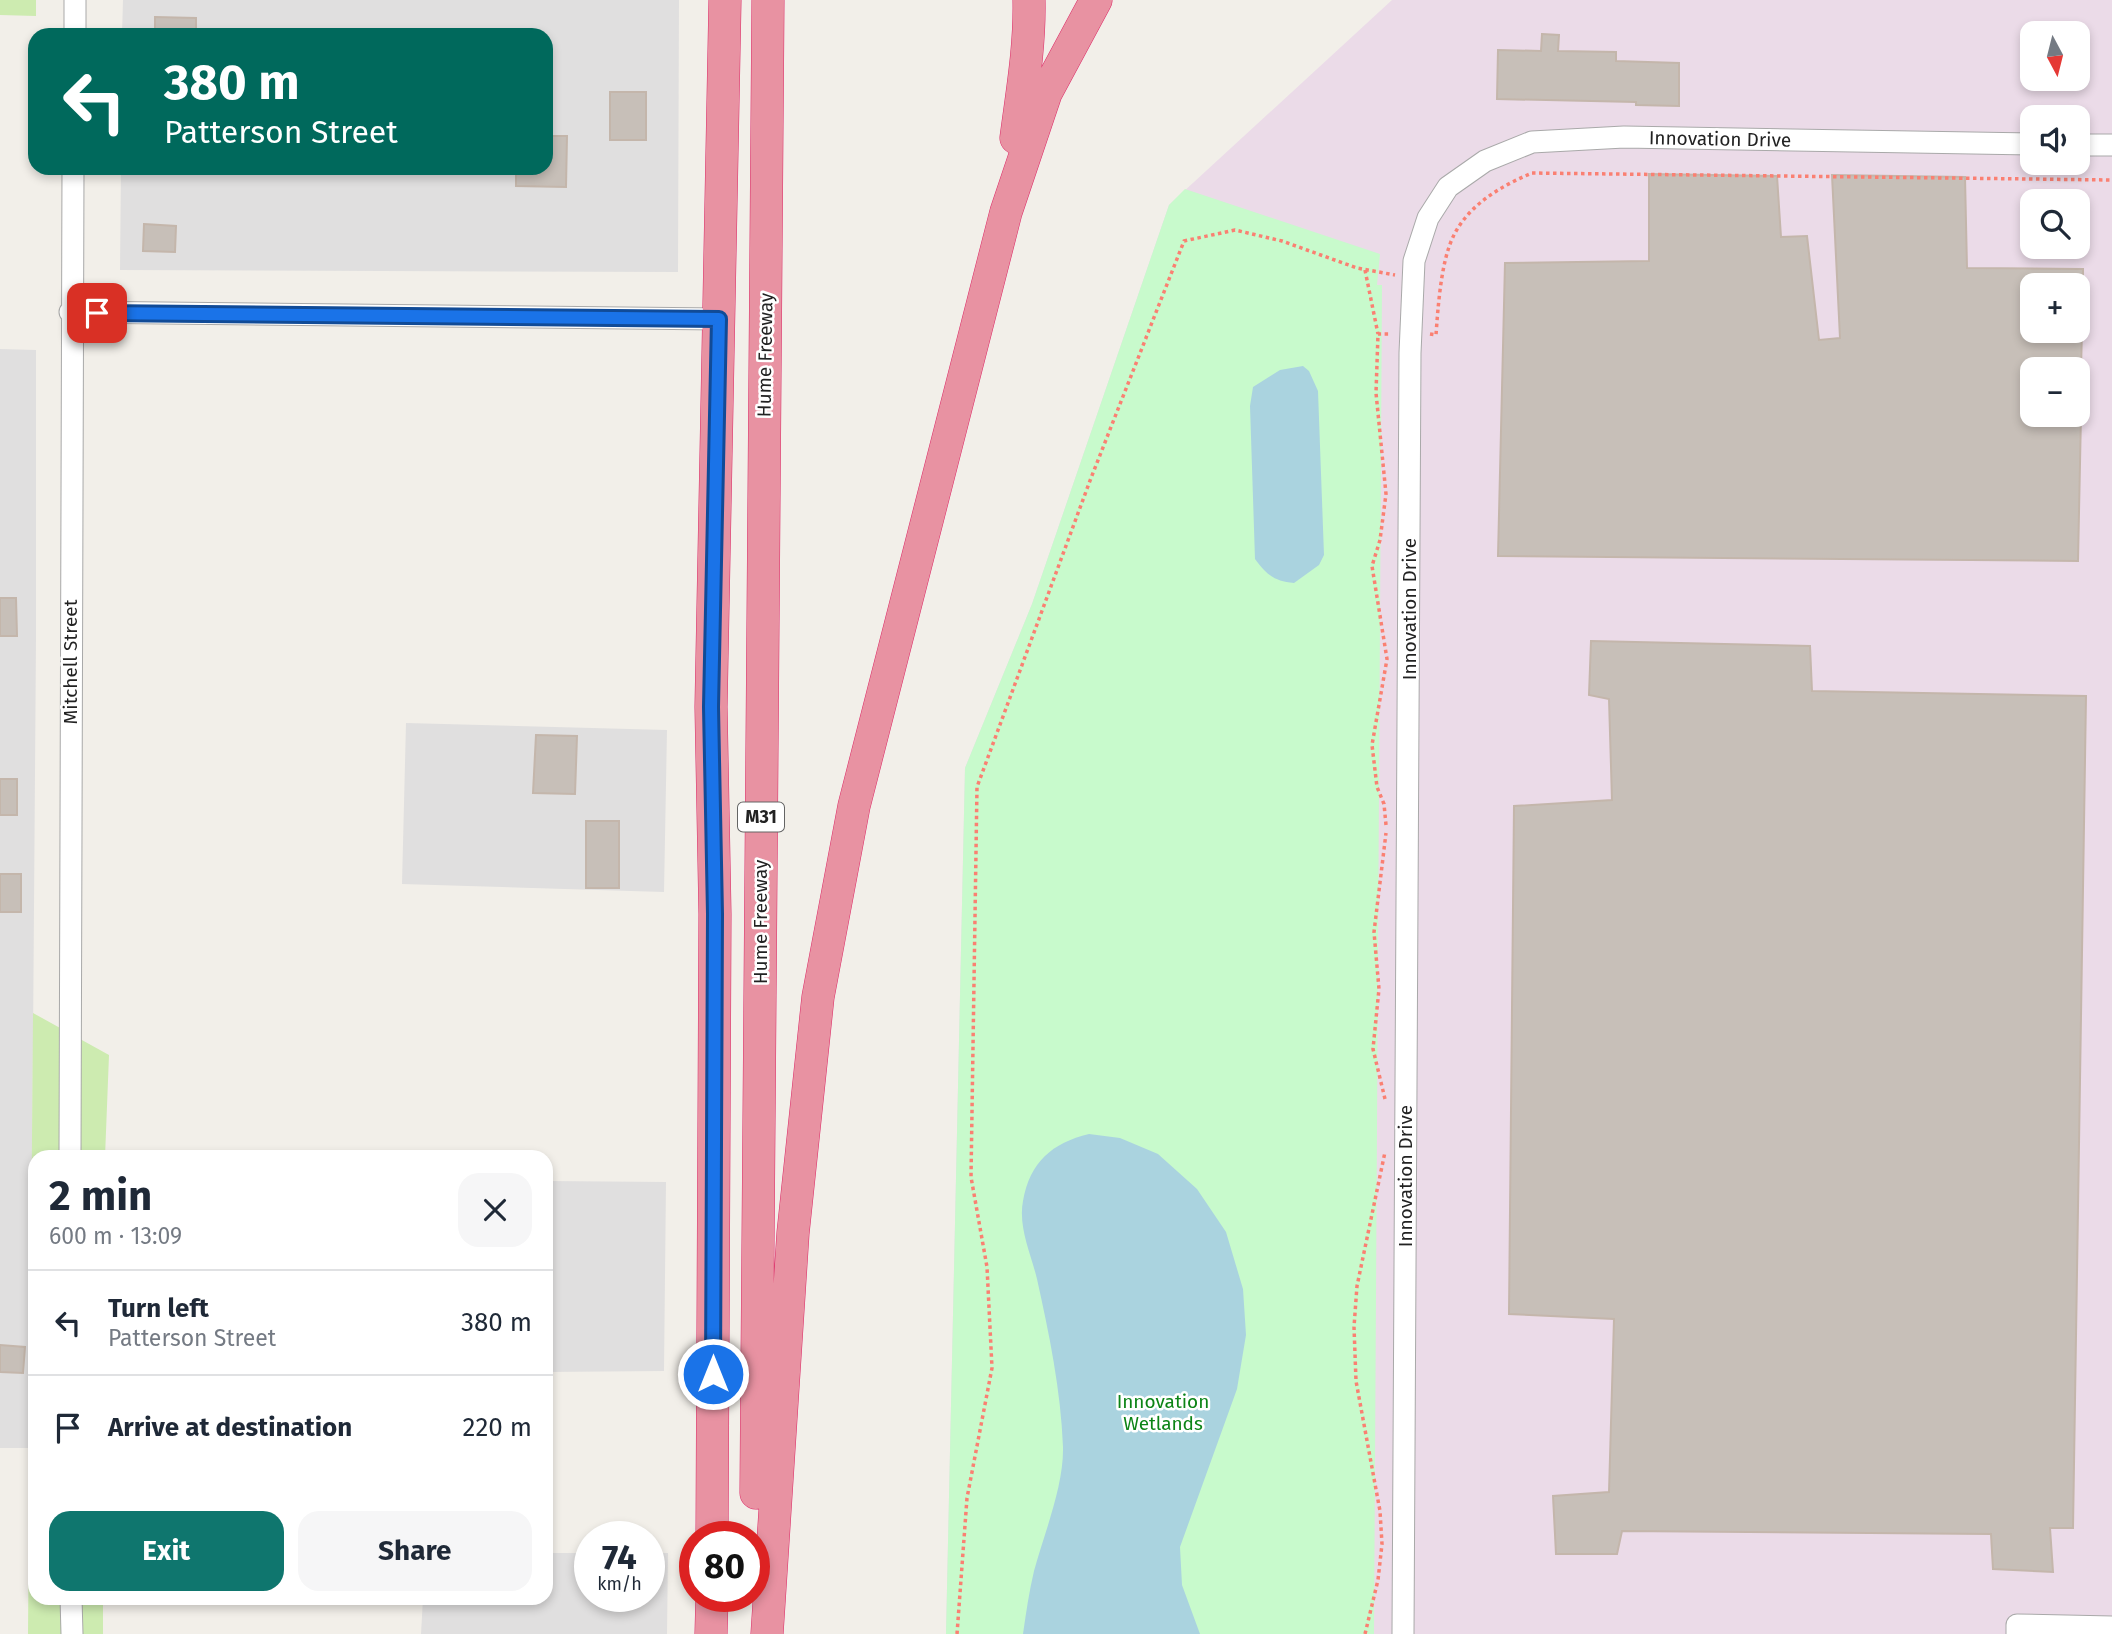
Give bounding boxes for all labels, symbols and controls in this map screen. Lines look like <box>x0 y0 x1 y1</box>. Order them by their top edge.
north arrow <box>2020 21 2090 91</box>
map controls <box>2020 21 2090 427</box>
text: 380 m <box>164 53 300 112</box>
icon: left <box>49 56 140 147</box>
button: sound <box>2020 105 2090 175</box>
text: Patterson Street <box>164 113 398 151</box>
street label: Innovation Drive <box>1649 126 1791 152</box>
button: search <box>2020 189 2090 259</box>
button: + <box>2020 273 2090 343</box>
pin <box>67 283 127 343</box>
street label: Hume Freeway <box>752 292 778 417</box>
icon: arrive <box>78 294 116 332</box>
button: − <box>2020 357 2090 427</box>
street label: Innovation Drive <box>1398 538 1421 680</box>
street label: Mitchell Street <box>59 599 82 725</box>
road number: M31 <box>738 802 784 832</box>
street label: Hume Freeway <box>749 859 772 984</box>
street label: Innovation Drive <box>1394 1105 1417 1247</box>
text: 2 min <box>49 1171 152 1221</box>
button: close <box>458 1173 532 1247</box>
text: 600 m · 13:09 <box>49 1222 182 1250</box>
text: Turn left <box>108 1293 209 1324</box>
icon: left <box>49 1304 87 1342</box>
text: 380 m <box>461 1307 532 1338</box>
text: Patterson Street <box>108 1324 276 1352</box>
position arrow <box>676 1337 750 1411</box>
park label: Innovation Wetlands <box>1117 1390 1209 1435</box>
icon: arrive <box>49 1409 87 1447</box>
text: Arrive at destination <box>108 1412 352 1443</box>
text: 220 m <box>463 1412 532 1443</box>
button: Exit <box>49 1511 284 1591</box>
button: Share <box>298 1511 532 1591</box>
speed limit sign: 80 <box>679 1521 770 1612</box>
text: 74 <box>602 1536 637 1578</box>
text: km/h <box>597 1573 642 1595</box>

